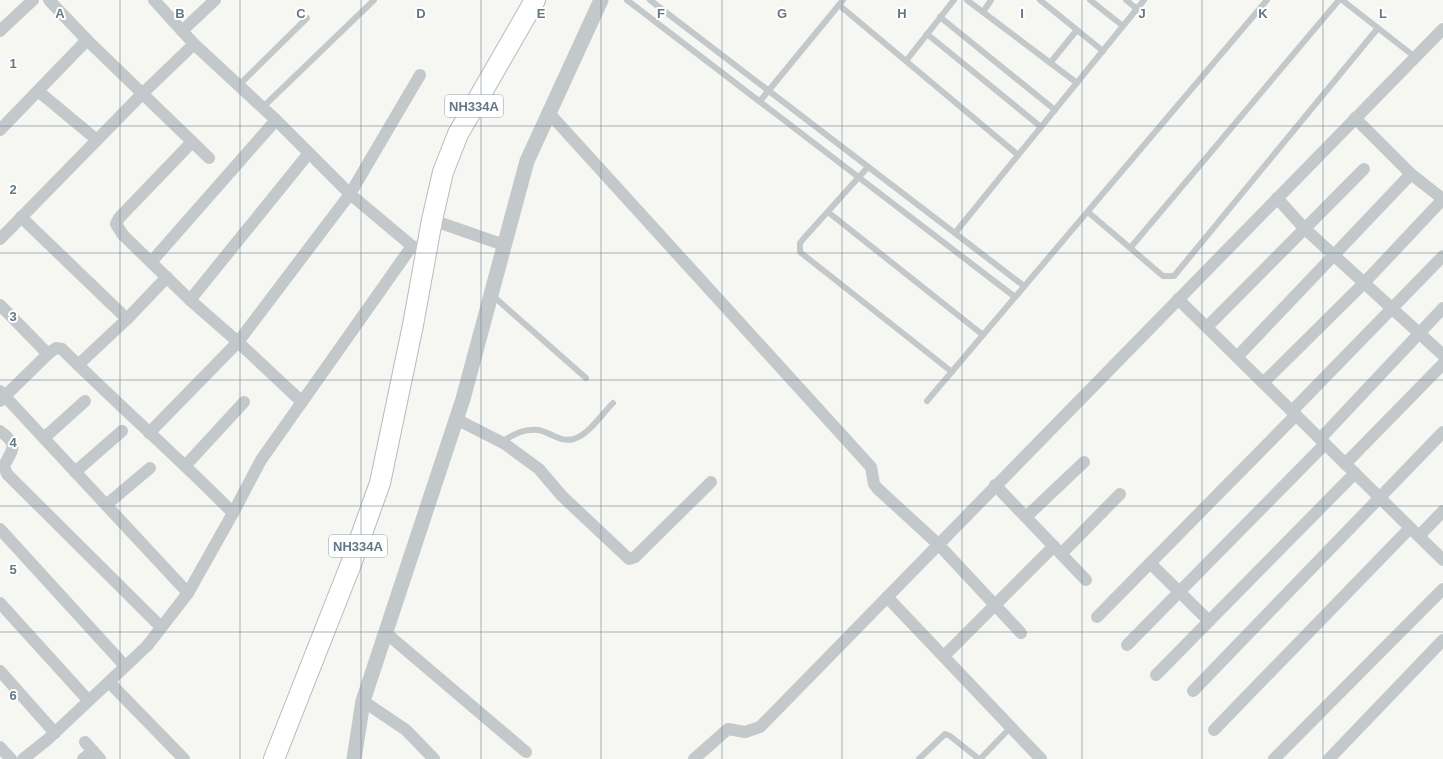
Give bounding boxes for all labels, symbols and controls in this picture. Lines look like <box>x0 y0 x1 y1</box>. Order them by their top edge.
text: A <box>55 6 65 21</box>
text: B <box>175 6 185 21</box>
text: C <box>296 6 306 21</box>
text: D <box>416 6 426 21</box>
text: E <box>537 6 546 21</box>
text: F <box>657 6 665 21</box>
text: G <box>777 6 787 21</box>
text: H <box>897 6 907 21</box>
text: I <box>1020 6 1024 21</box>
text: J <box>1138 6 1146 21</box>
text: K <box>1258 6 1268 21</box>
text: L <box>1379 6 1387 21</box>
text: 1 <box>9 56 17 71</box>
road number: NH334A <box>445 95 503 117</box>
text: 2 <box>9 182 17 197</box>
text: 3 <box>9 309 17 324</box>
text: 4 <box>9 435 17 450</box>
road number: NH334A <box>329 535 387 557</box>
text: 5 <box>9 562 17 577</box>
text: 6 <box>9 688 17 703</box>

